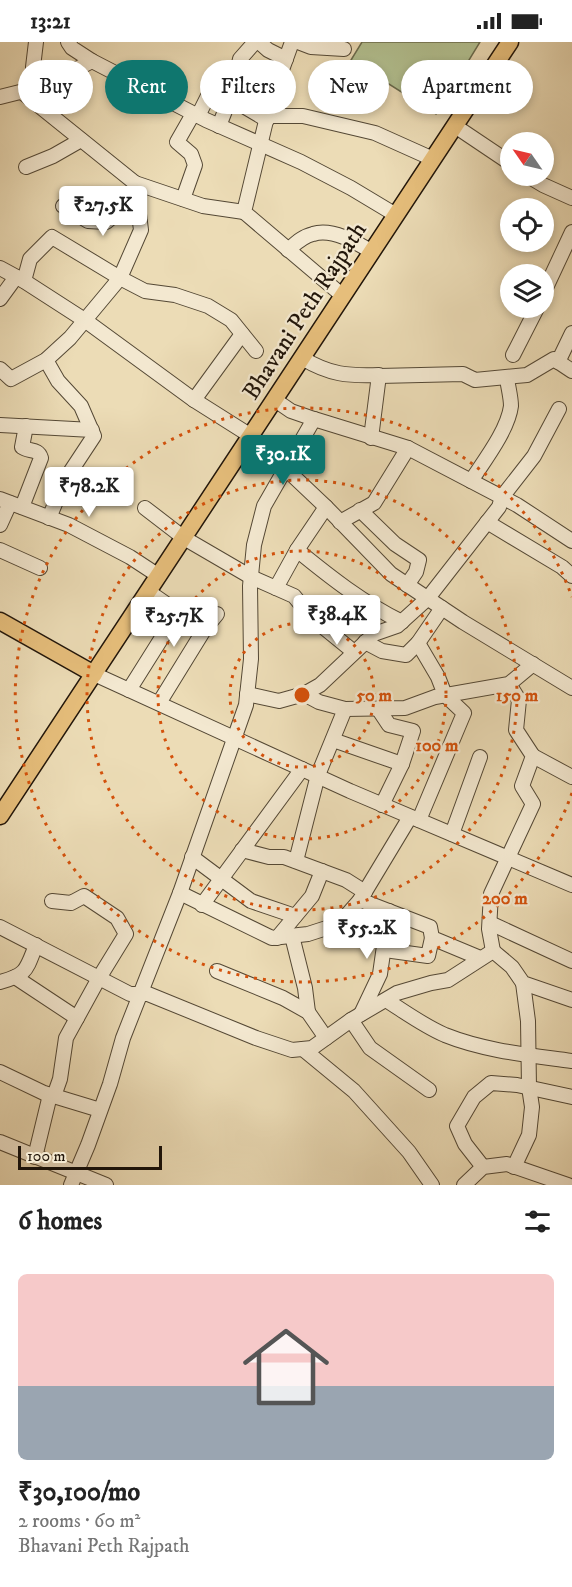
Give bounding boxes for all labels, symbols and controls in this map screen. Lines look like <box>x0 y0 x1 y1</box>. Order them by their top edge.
text: 13:21 <box>30 8 71 35</box>
chip: Buy <box>18 60 93 114</box>
chip: Rent <box>105 60 188 114</box>
chip: Filters <box>200 60 296 114</box>
chip: New <box>308 60 389 114</box>
chip: Apartment <box>401 60 533 114</box>
north arrow <box>500 132 554 186</box>
map controls <box>500 132 554 318</box>
pin: ₹27.5K <box>54 186 152 237</box>
text: ₹27.5K <box>73 193 133 218</box>
button: locate <box>500 198 554 252</box>
street label: Bhavani Peth Rajpath <box>236 216 374 405</box>
button: layers <box>500 264 554 318</box>
pin: ₹30.1K <box>234 435 332 486</box>
text: ₹30.1K <box>255 442 311 467</box>
pin: ₹78.2K <box>40 467 138 518</box>
text: ₹78.2K <box>59 474 119 499</box>
pin: ₹38.4K <box>288 595 386 646</box>
pin: ₹25.7K <box>125 597 223 648</box>
text: ₹38.4K <box>307 602 367 627</box>
text: ₹25.7K <box>145 604 203 629</box>
centre of rings <box>292 685 312 705</box>
text: 50 m <box>355 685 392 707</box>
text: 150 m <box>496 685 539 707</box>
text: 100 m <box>415 735 459 757</box>
text: 200 m <box>482 888 528 910</box>
pin: ₹55.2K <box>318 909 416 960</box>
text: ₹55.2K <box>337 916 397 941</box>
scale bar <box>18 1143 162 1170</box>
text: 100 m <box>27 1146 66 1166</box>
text: 6 homes <box>18 1205 102 1238</box>
icon: filters <box>521 1205 554 1238</box>
icon: home <box>232 1313 340 1421</box>
text: ₹30,100/mo <box>18 1476 140 1509</box>
text: 2 rooms · 60 m² <box>18 1509 140 1534</box>
text: Bhavani Peth Rajpath <box>18 1534 190 1559</box>

